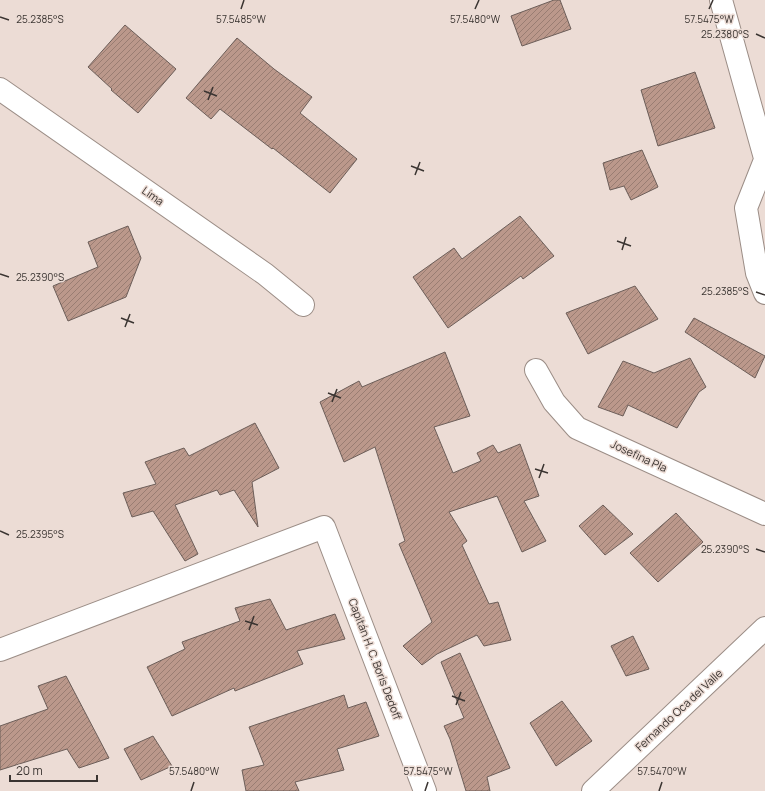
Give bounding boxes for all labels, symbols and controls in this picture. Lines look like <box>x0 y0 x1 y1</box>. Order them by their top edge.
text: 25.2385°S <box>16 12 64 26</box>
text: 57.5485°W <box>216 12 267 26</box>
text: 57.5480°W <box>450 12 501 26</box>
text: 57.5475°W <box>685 12 734 26</box>
text: 25.2380°S <box>701 27 749 41</box>
street label: Lima <box>139 183 167 209</box>
text: 25.2390°S <box>16 270 64 284</box>
text: 25.2385°S <box>701 284 749 298</box>
street label: Josefina Pla <box>609 436 670 475</box>
text: 25.2395°S <box>16 527 64 541</box>
text: 25.2390°S <box>701 542 749 556</box>
street label: Capitán H. C. Boris Dedoff <box>345 596 406 722</box>
street label: Fernando Oca del Valle <box>632 665 726 754</box>
scale bar <box>10 757 97 783</box>
text: 20 m <box>16 762 43 779</box>
text: 57.5480°W <box>169 764 220 778</box>
text: 57.5475°W <box>404 764 453 778</box>
text: 57.5470°W <box>637 764 687 778</box>

